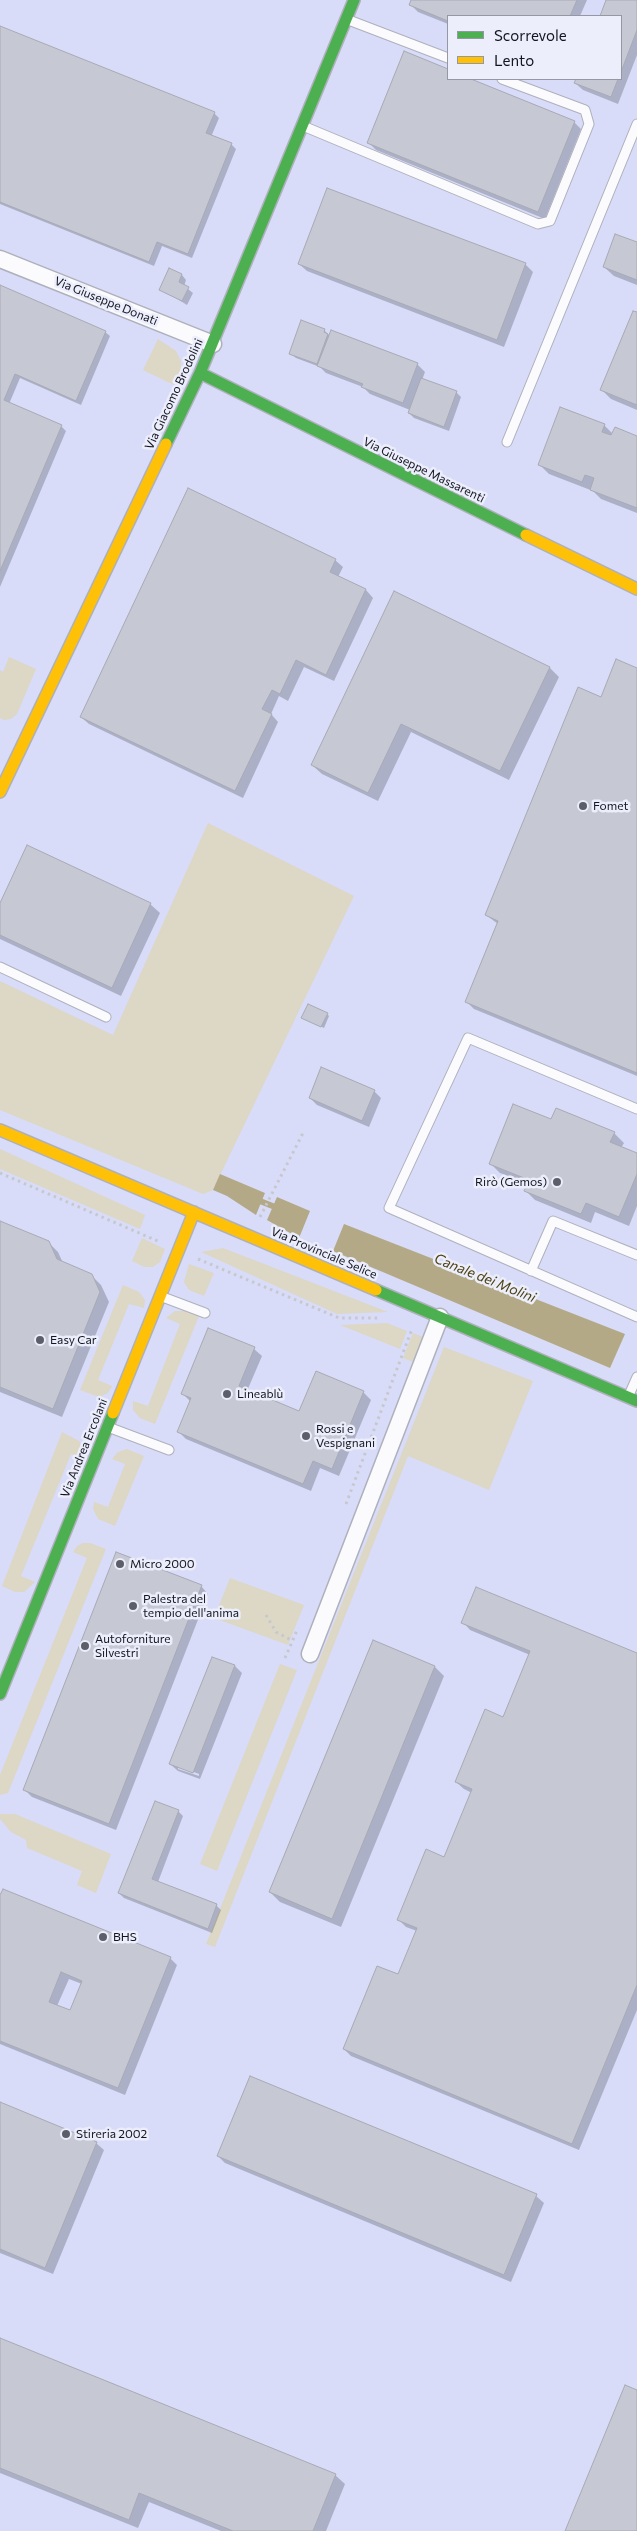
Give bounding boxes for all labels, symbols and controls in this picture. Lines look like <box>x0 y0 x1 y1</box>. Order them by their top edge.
legend <box>447 15 622 80</box>
text: Scorrevole <box>494 26 567 44</box>
text: Lento <box>494 51 534 69</box>
street label: Via Giuseppe Donati <box>52 274 160 328</box>
street label: Via Giacomo Brodolini <box>142 336 206 452</box>
street label: Via Giuseppe Massarenti <box>361 434 487 506</box>
place label: Fomet <box>593 799 628 813</box>
marker: Fomet <box>577 800 589 812</box>
place label: Rirò (Gemos) <box>475 1175 547 1189</box>
marker: Rirò (Gemos) <box>551 1176 563 1188</box>
street label: Via Provinciale Selice <box>269 1224 379 1282</box>
water label: Canale dei Molini <box>432 1250 538 1306</box>
place label: Easy Car <box>50 1333 97 1347</box>
marker: Easy Car <box>34 1334 46 1346</box>
place label: Lineablù <box>237 1387 283 1401</box>
marker: Lineablù <box>221 1388 233 1400</box>
street label: Via Andrea Ercolani <box>58 1396 110 1500</box>
place label: Rossi e Vespignani <box>316 1422 375 1450</box>
marker: Rossi e Vespignani <box>300 1430 312 1442</box>
place label: Micro 2000 <box>130 1557 195 1571</box>
marker: Micro 2000 <box>114 1558 126 1570</box>
place label: Palestra del tempio dell'anima <box>143 1592 239 1620</box>
marker: Palestra del tempio dell'anima <box>127 1600 139 1612</box>
place label: Autoforniture Silvestri <box>95 1632 171 1660</box>
marker: Autoforniture Silvestri <box>79 1640 91 1652</box>
place label: BHS <box>113 1930 137 1944</box>
marker: BHS <box>97 1931 109 1943</box>
place label: Stireria 2002 <box>76 2127 147 2141</box>
marker: Stireria 2002 <box>60 2128 72 2140</box>

